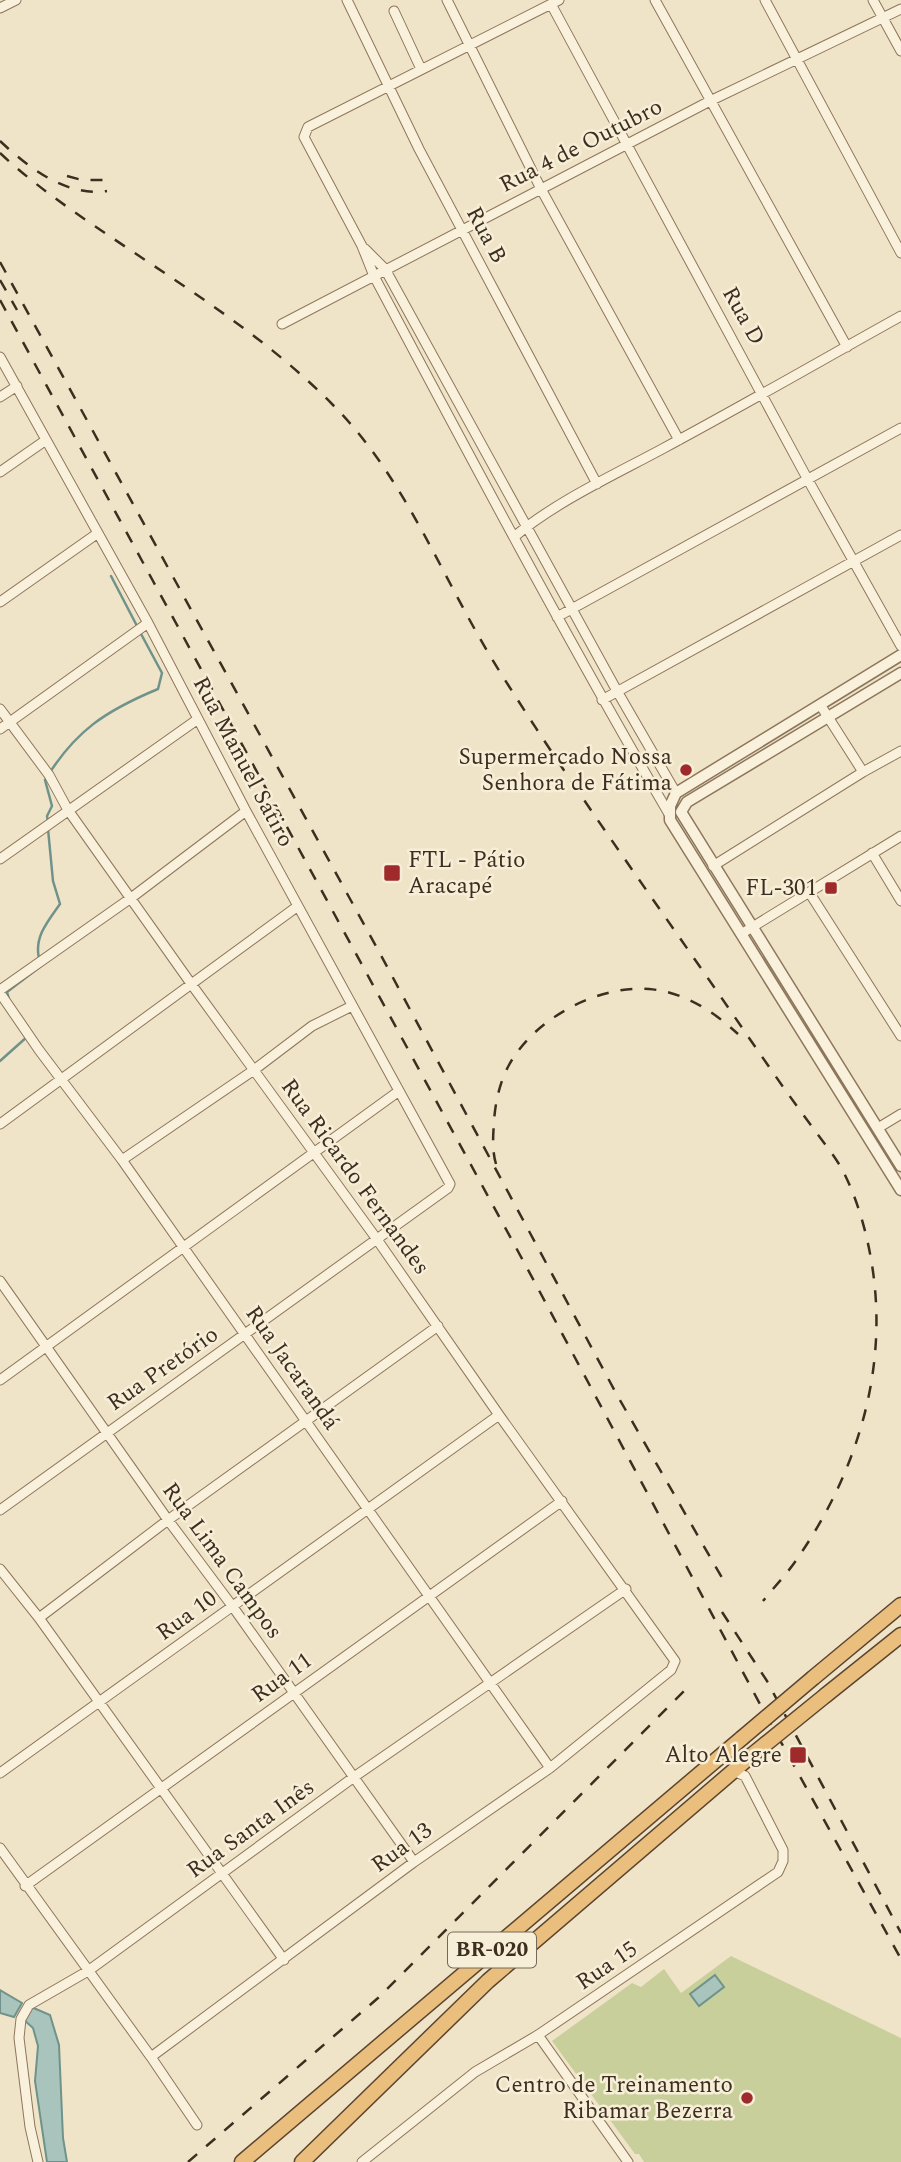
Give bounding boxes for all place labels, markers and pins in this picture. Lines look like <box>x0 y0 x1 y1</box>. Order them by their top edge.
place label: Supermercado Nossa Senhora de Fátima <box>458 740 672 801</box>
marker: Supermercado Nossa Senhora de Fátima <box>678 762 694 778</box>
place label: FTL - Pátio Aracapé <box>408 843 526 904</box>
marker: FTL - Pátio Aracapé <box>382 863 402 883</box>
place label: FL-301 <box>745 871 817 906</box>
marker: FL-301 <box>823 880 839 896</box>
place label: Alto Alegre <box>664 1738 782 1773</box>
marker: Alto Alegre <box>788 1745 808 1765</box>
place label: Centro de Treinamento Ribamar Bezerra <box>495 2068 733 2129</box>
marker: Centro de Treinamento Ribamar Bezerra <box>739 2090 755 2106</box>

